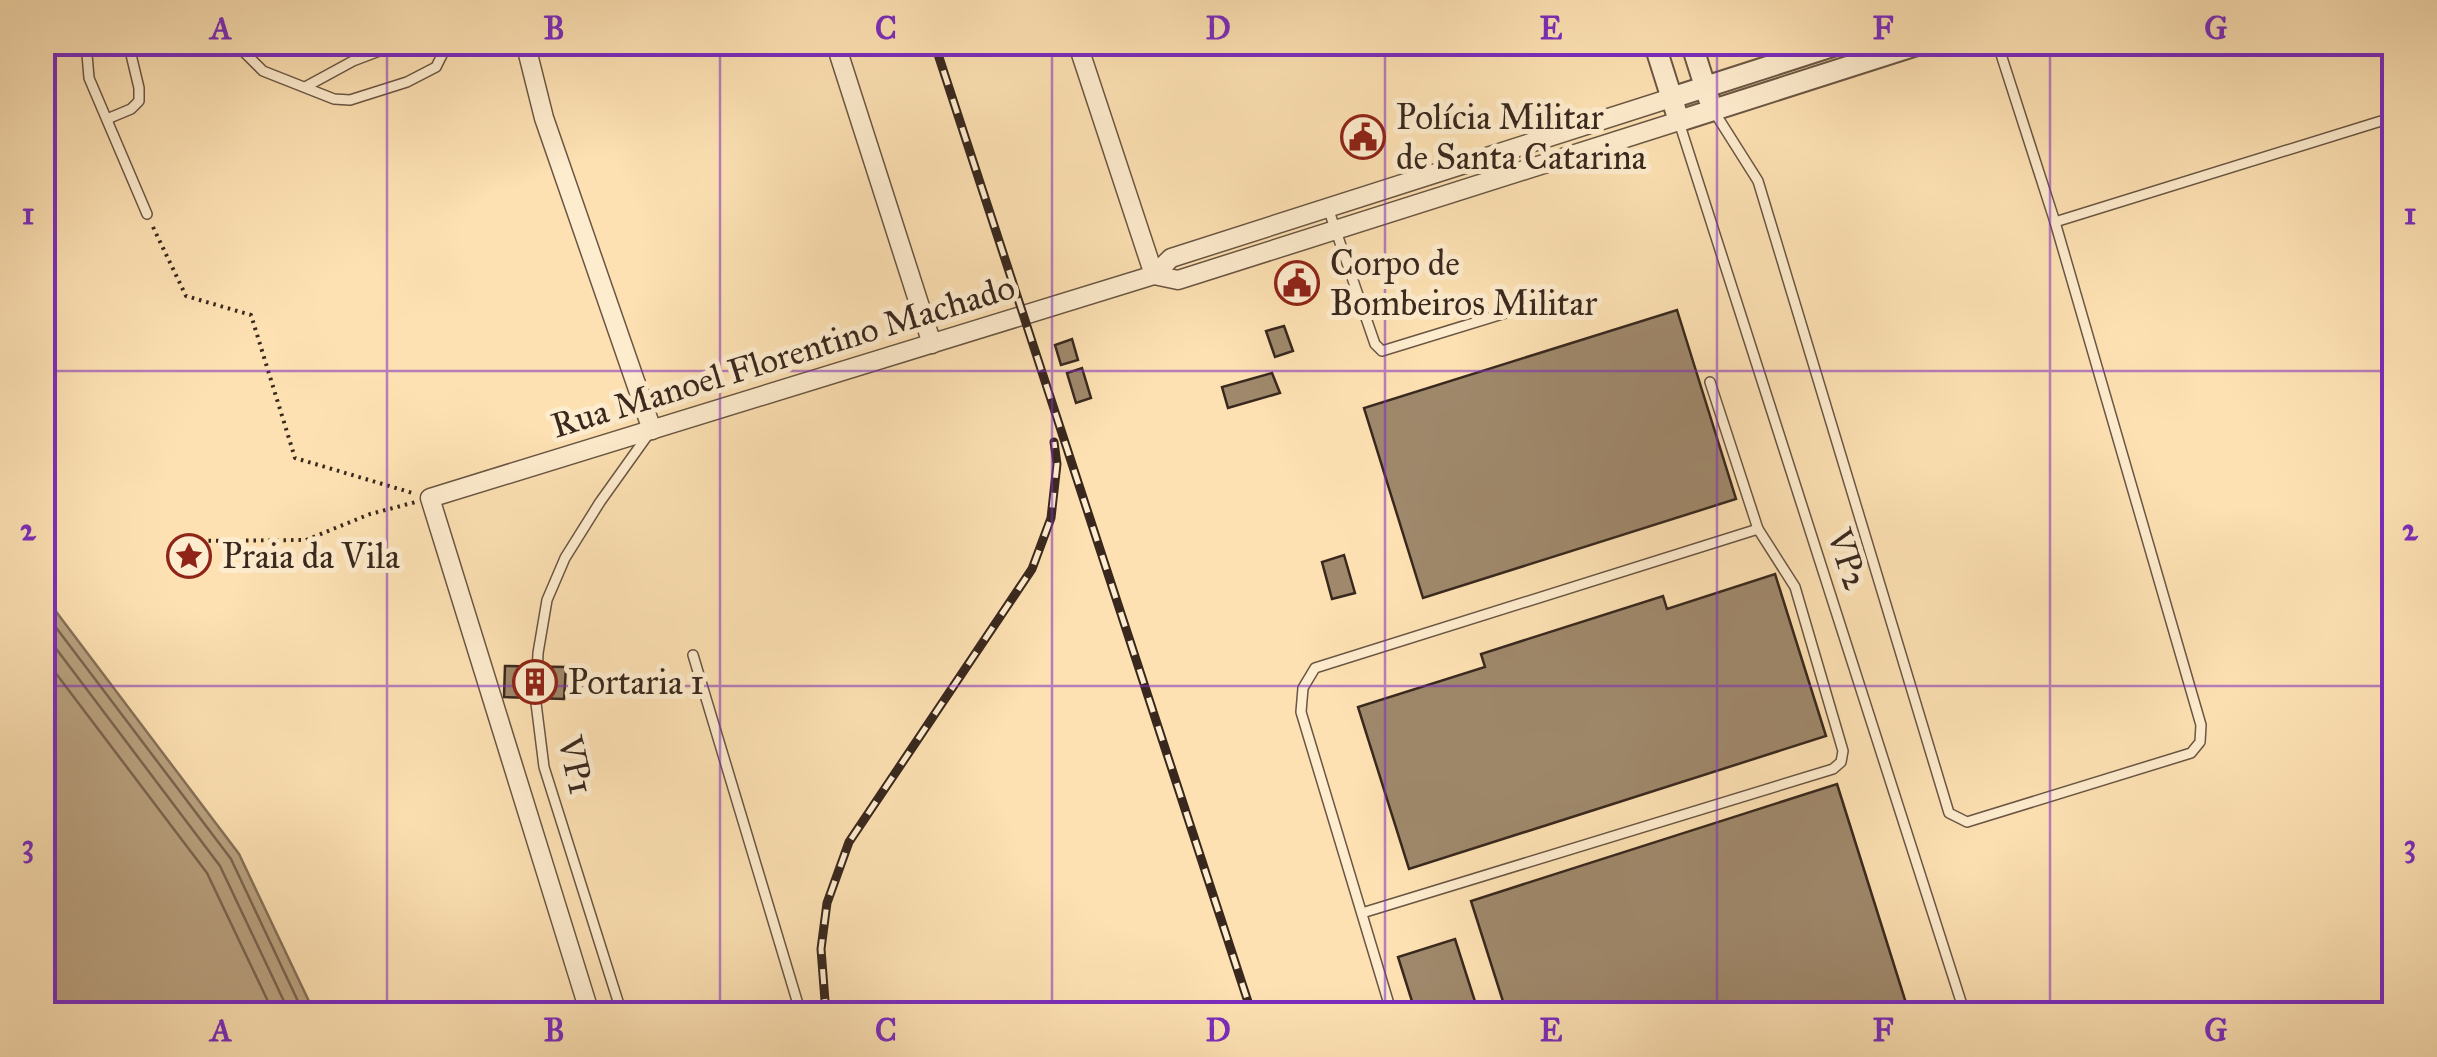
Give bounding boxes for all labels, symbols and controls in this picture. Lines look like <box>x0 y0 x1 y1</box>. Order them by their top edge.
text: A <box>208 9 232 48</box>
text: B <box>543 9 565 48</box>
text: C <box>875 9 897 48</box>
text: D <box>1205 9 1231 48</box>
text: E <box>1540 9 1563 48</box>
text: F <box>1873 9 1894 48</box>
text: G <box>2204 9 2228 48</box>
place label: Polícia Militar de Santa Catarina <box>1396 96 1647 179</box>
public building icon: Polícia Militar de Santa Catarina <box>1340 114 1386 160</box>
text: 1 <box>22 194 35 233</box>
text: 1 <box>2404 194 2417 233</box>
place label: Corpo de Bombeiros Militar <box>1330 242 1598 325</box>
public building icon: Corpo de Bombeiros Militar <box>1274 260 1320 306</box>
street label: Rua Manoel Florentino Machado <box>546 265 1020 448</box>
text: 2 <box>20 510 37 549</box>
text: 2 <box>2402 510 2419 549</box>
street label: VP2 <box>1817 522 1878 596</box>
place icon: Praia da Vila <box>166 533 212 579</box>
place label: Praia da Vila <box>222 535 400 578</box>
building icon: Portaria 1 <box>512 659 558 705</box>
place label: Portaria 1 <box>568 661 704 704</box>
street label: VP1 <box>548 731 603 798</box>
text: 3 <box>22 826 34 865</box>
text: 3 <box>2404 826 2416 865</box>
text: A <box>208 1011 232 1050</box>
text: B <box>543 1011 565 1050</box>
text: C <box>875 1011 897 1050</box>
text: D <box>1205 1011 1231 1050</box>
text: E <box>1540 1011 1563 1050</box>
text: F <box>1873 1011 1894 1050</box>
text: G <box>2204 1011 2228 1050</box>

